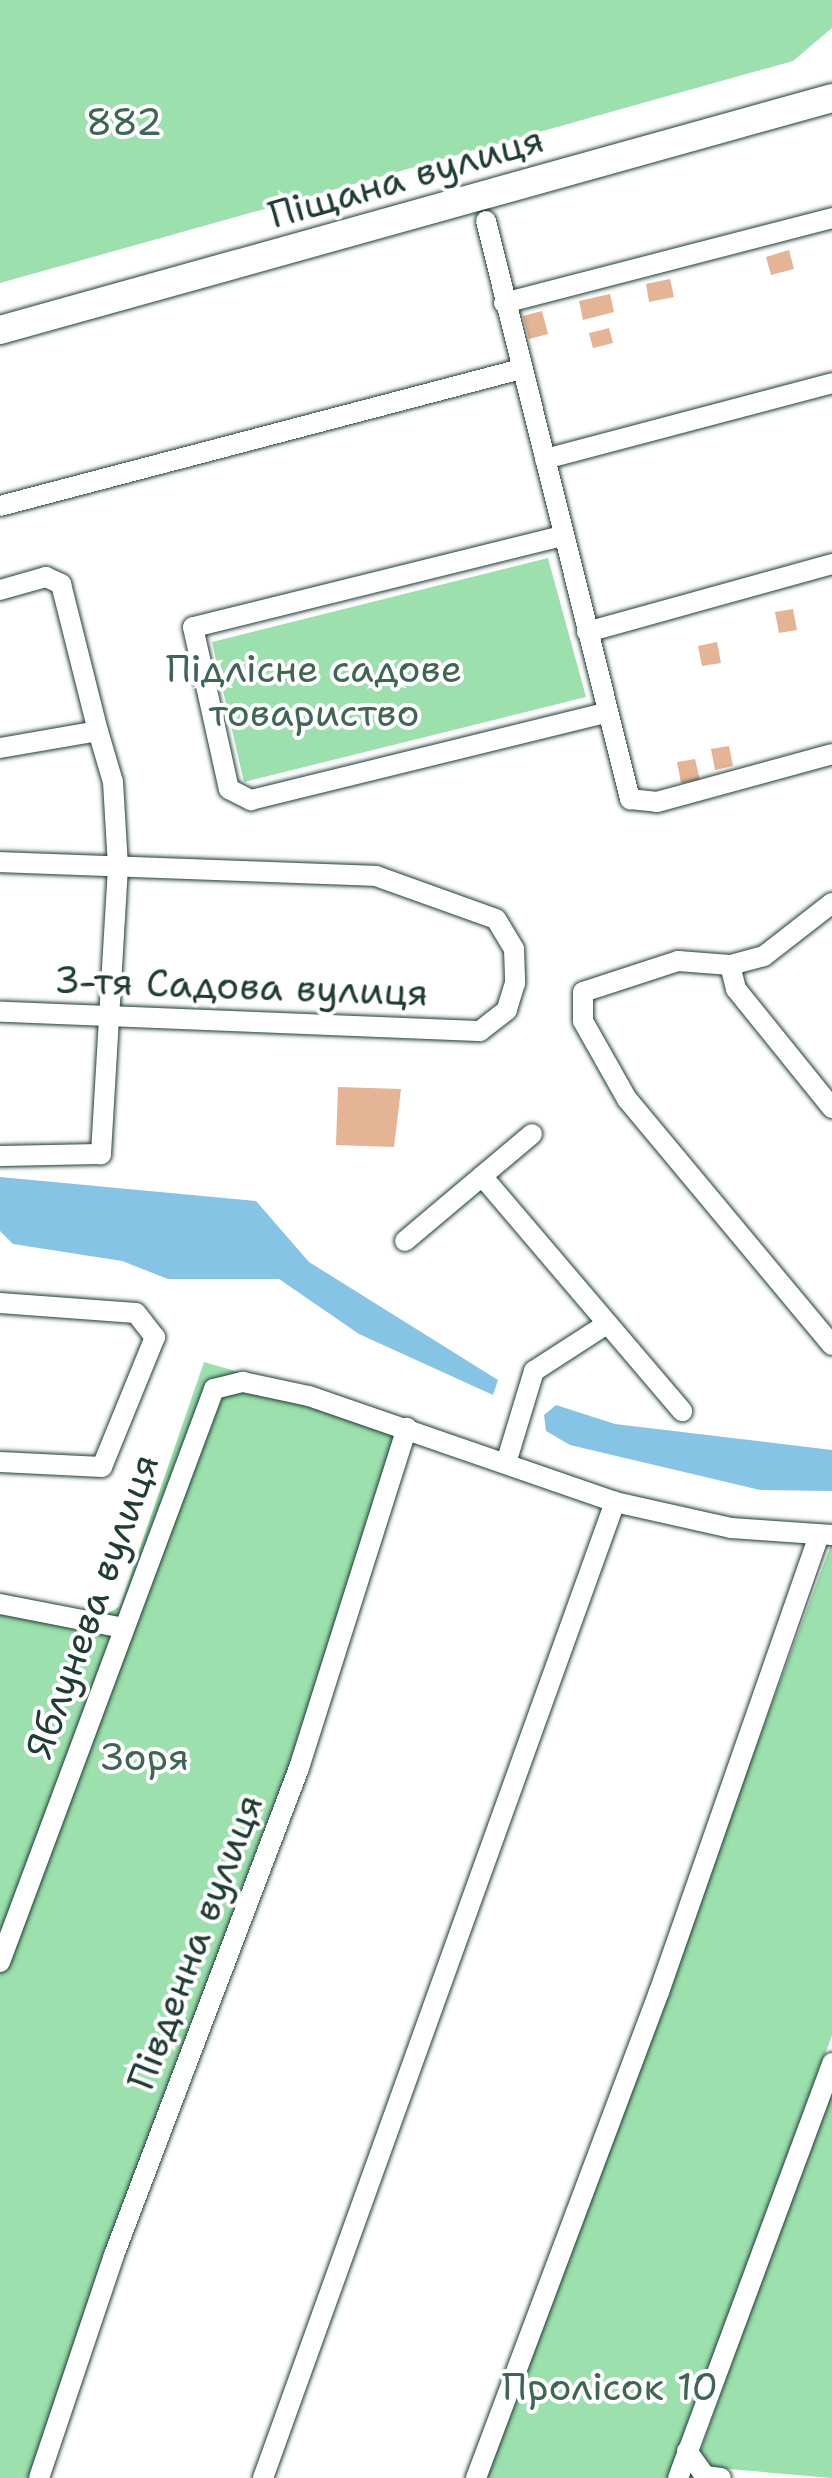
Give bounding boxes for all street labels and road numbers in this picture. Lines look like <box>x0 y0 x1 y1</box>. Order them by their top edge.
street label: Піщана вулиця <box>263 116 549 238</box>
street label: 3-тя Садова вулиця <box>53 957 429 1015</box>
street label: Яблунева вулиця <box>16 1448 168 1764</box>
street label: Південна вулиця <box>118 1788 272 2096</box>

